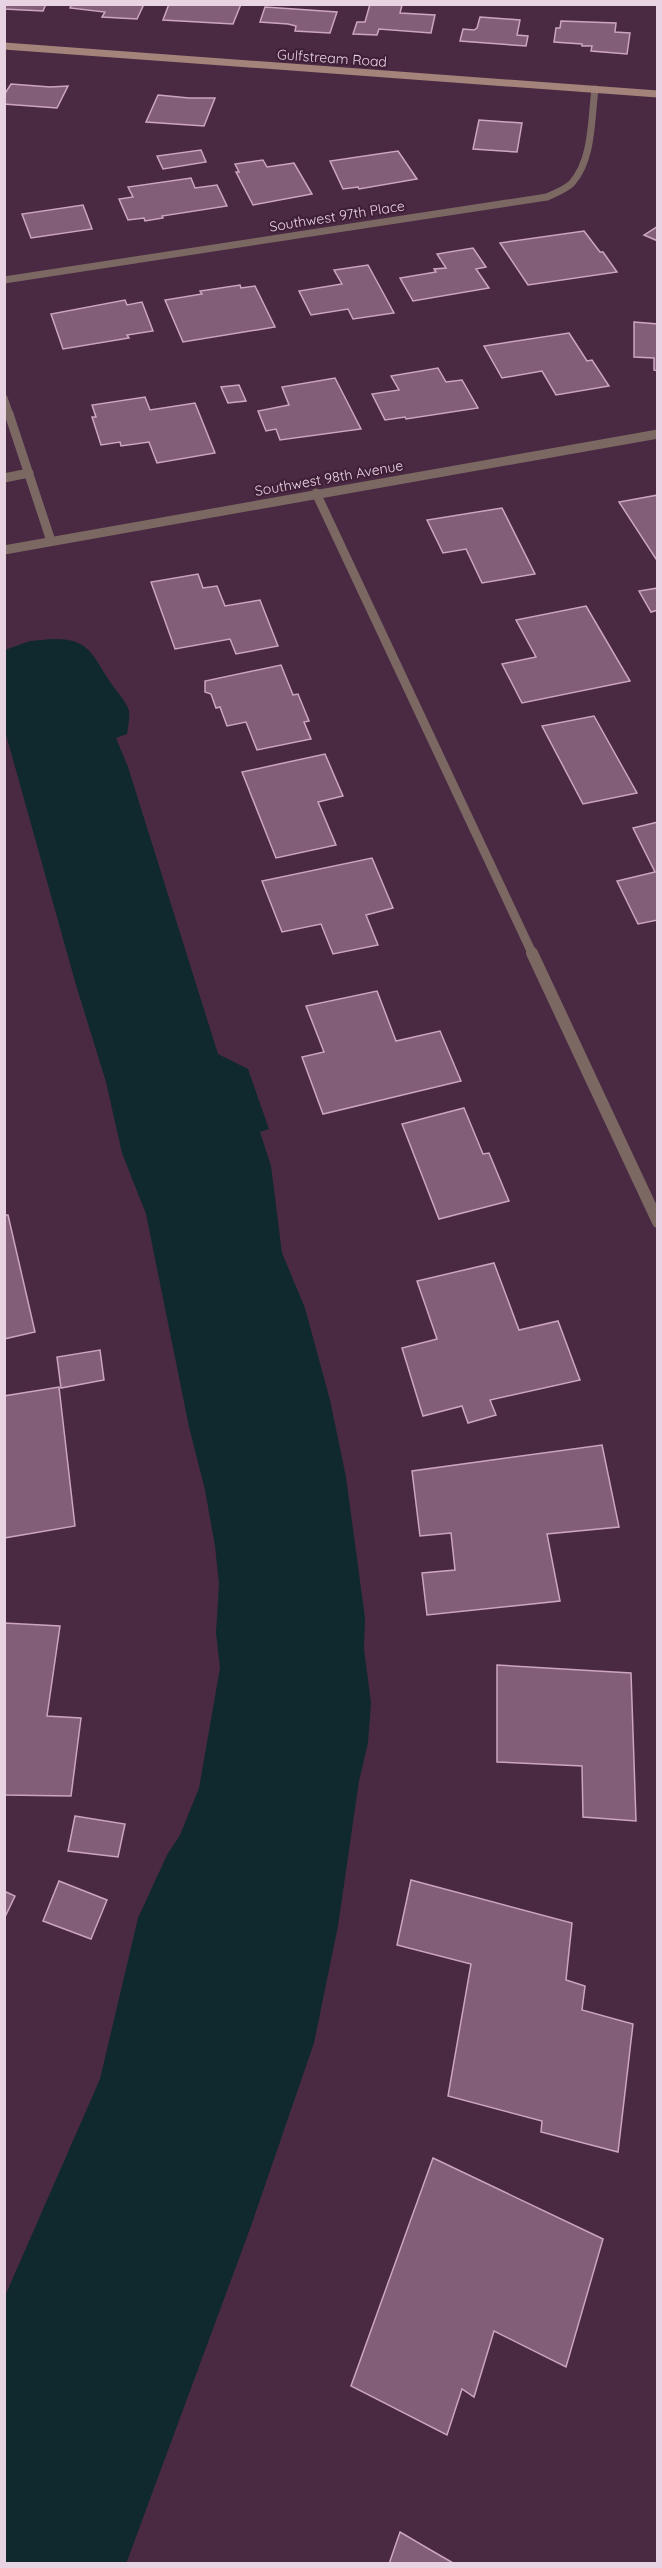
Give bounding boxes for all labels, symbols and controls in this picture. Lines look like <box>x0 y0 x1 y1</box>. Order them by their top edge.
street label: Gulfstream Road <box>276 45 388 71</box>
street label: Southwest 97th Place <box>268 196 406 236</box>
street label: Southwest 98th Avenue <box>253 456 405 500</box>

